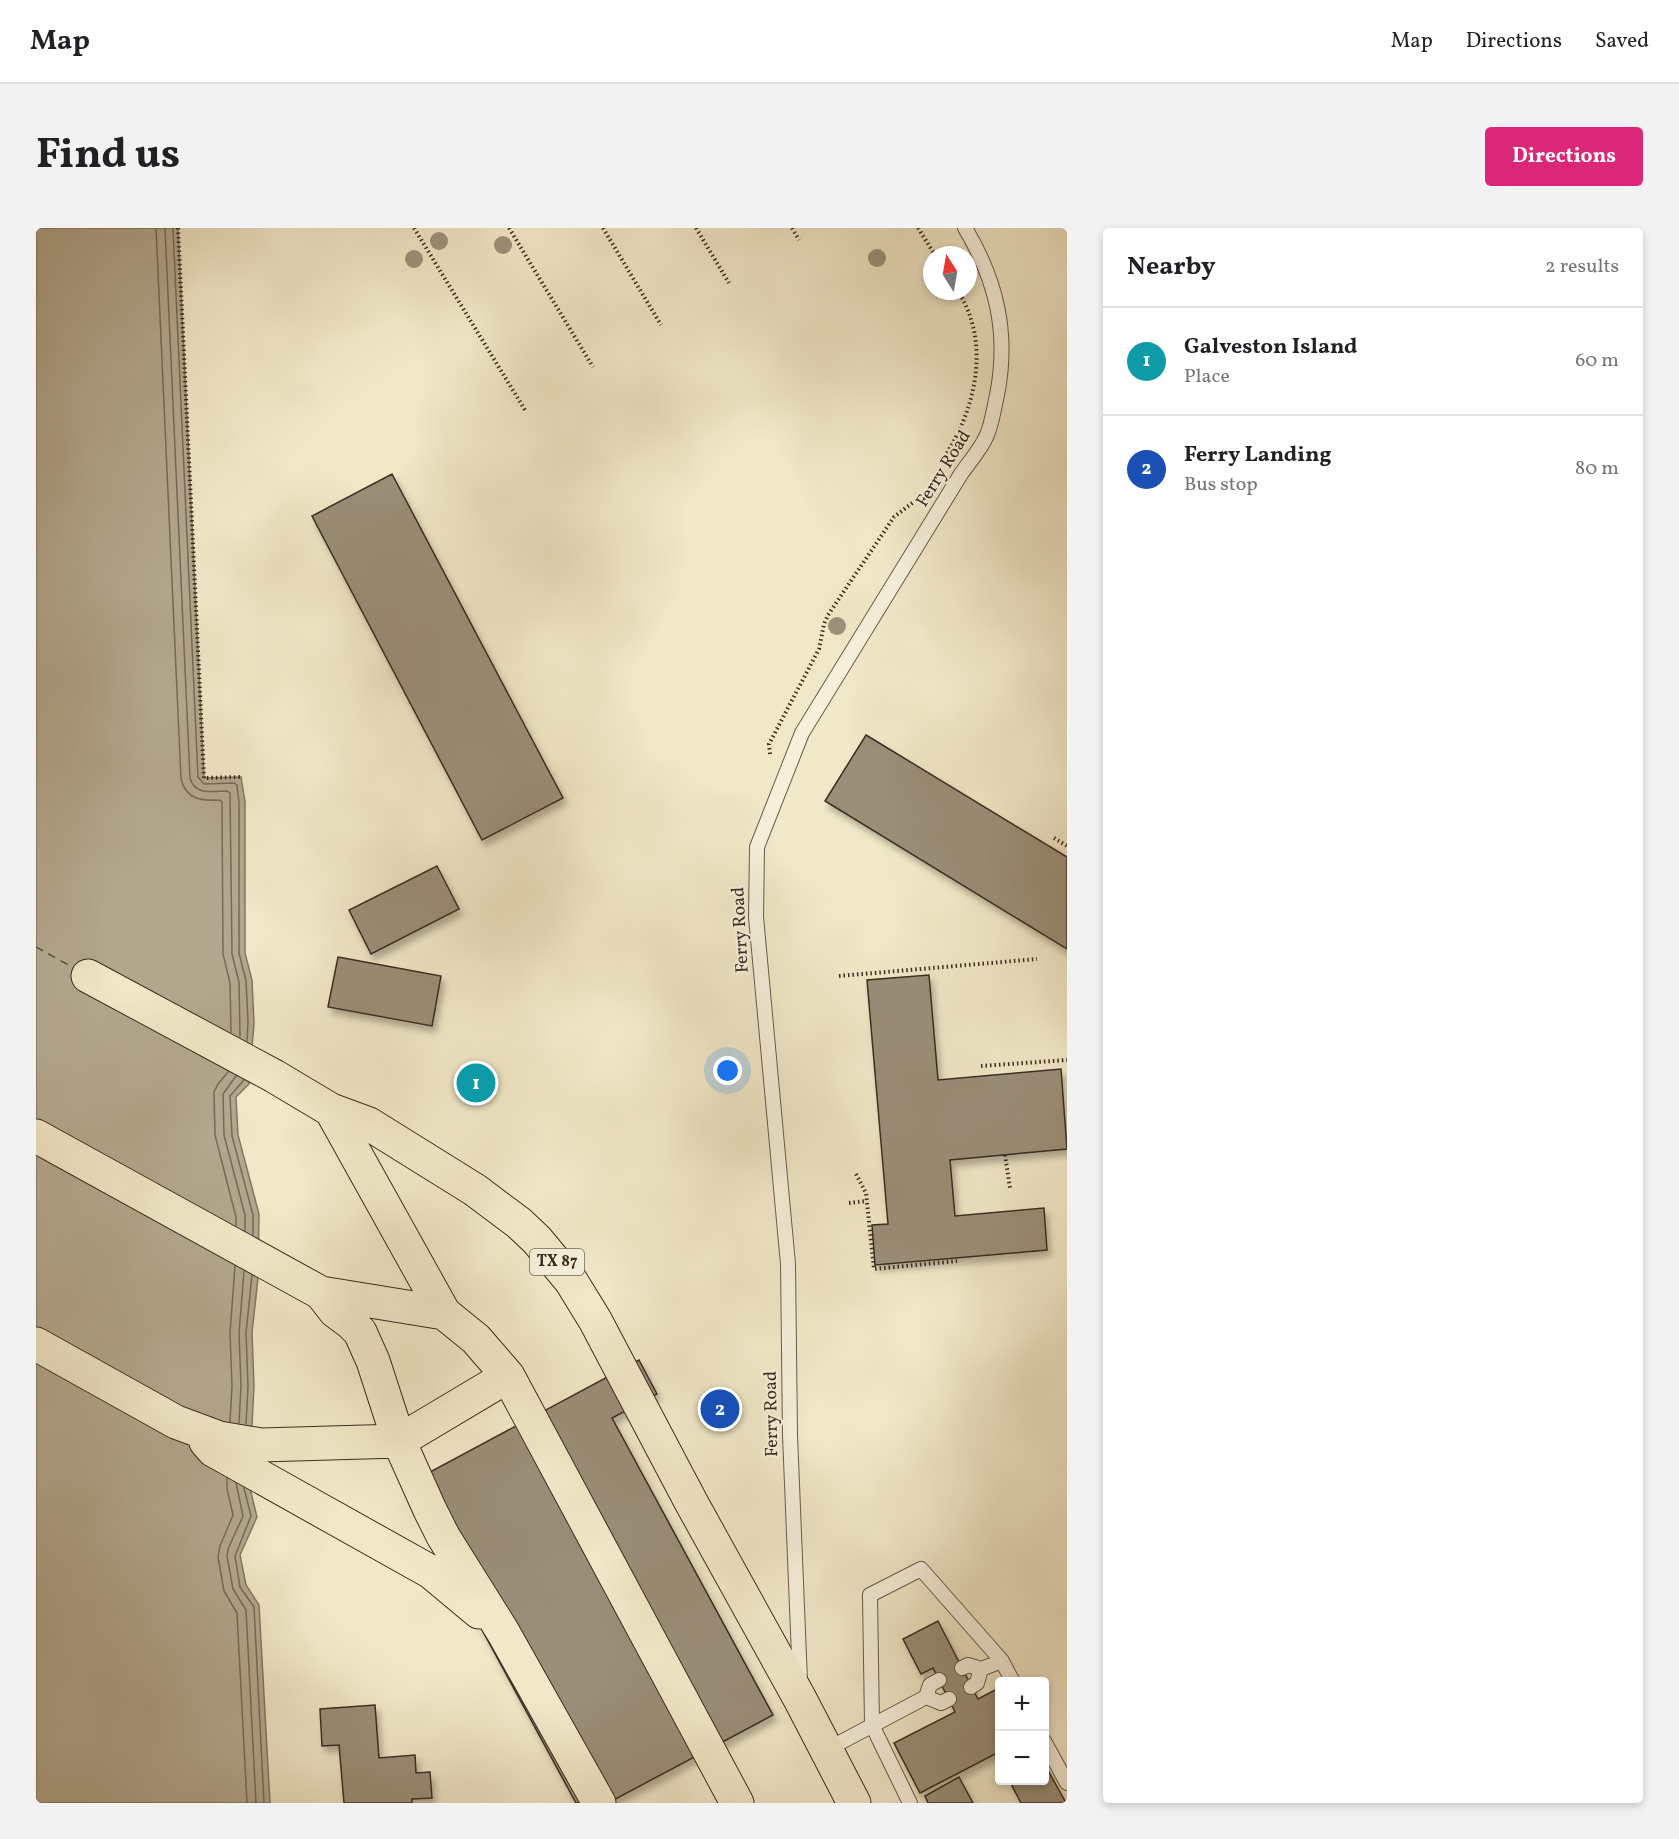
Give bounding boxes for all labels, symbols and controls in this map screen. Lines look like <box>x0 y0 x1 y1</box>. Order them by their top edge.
text: Map <box>30 22 90 61</box>
text: Map <box>1391 27 1433 56</box>
text: Directions <box>1466 27 1562 56</box>
text: Saved <box>1595 27 1649 56</box>
text: Find us <box>36 127 180 186</box>
button: Directions <box>1485 127 1643 186</box>
north arrow <box>923 246 977 300</box>
text: Nearby <box>1127 249 1216 285</box>
text: 2 results <box>1545 253 1619 281</box>
text: Galveston Island <box>1184 332 1357 363</box>
text: 1 <box>1142 347 1151 375</box>
text: 60 m <box>1575 347 1619 375</box>
text: Place <box>1184 363 1230 391</box>
street label: Ferry Road <box>911 426 977 512</box>
text: Ferry Landing <box>1184 440 1332 471</box>
text: 2 <box>1141 455 1152 483</box>
text: 80 m <box>1575 455 1619 483</box>
text: Bus stop <box>1184 471 1258 499</box>
street label: Ferry Road <box>726 886 756 974</box>
your location <box>713 1056 742 1085</box>
pin: 1 <box>456 1060 496 1106</box>
road number: TX 87 <box>530 1249 584 1275</box>
street label: Ferry Road <box>759 1371 785 1457</box>
pin: 2 <box>700 1386 740 1432</box>
map controls <box>995 1677 1049 1785</box>
button: + <box>995 1677 1049 1731</box>
button: − <box>995 1731 1049 1785</box>

